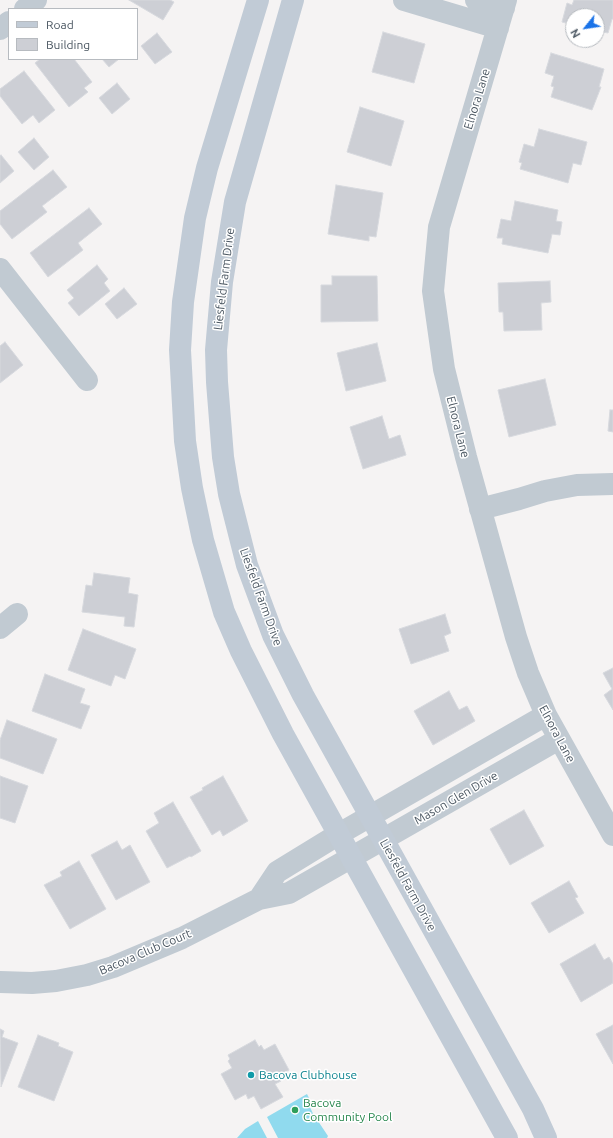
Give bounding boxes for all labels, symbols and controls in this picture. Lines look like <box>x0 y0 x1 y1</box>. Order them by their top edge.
legend <box>8 8 138 60</box>
north arrow <box>565 8 605 48</box>
text: Road <box>46 18 74 31</box>
text: N <box>568 27 583 40</box>
text: Building <box>46 38 90 51</box>
street label: Elnora Lane <box>461 67 493 131</box>
street label: Liesfeld Farm Drive <box>211 227 237 331</box>
street label: Elnora Lane <box>443 395 473 459</box>
street label: Liesfeld Farm Drive <box>237 546 285 648</box>
street label: Elnora Lane <box>536 703 578 765</box>
street label: Mason Glen Drive <box>412 768 500 828</box>
street label: Liesfeld Farm Drive <box>377 836 439 934</box>
street label: Bacova Club Court <box>97 926 193 978</box>
place label: Bacova Clubhouse <box>259 1068 357 1082</box>
marker: Bacova Clubhouse <box>246 1070 256 1080</box>
place label: Bacova Community Pool <box>303 1096 392 1124</box>
marker: Bacova Community Pool <box>290 1105 300 1115</box>

